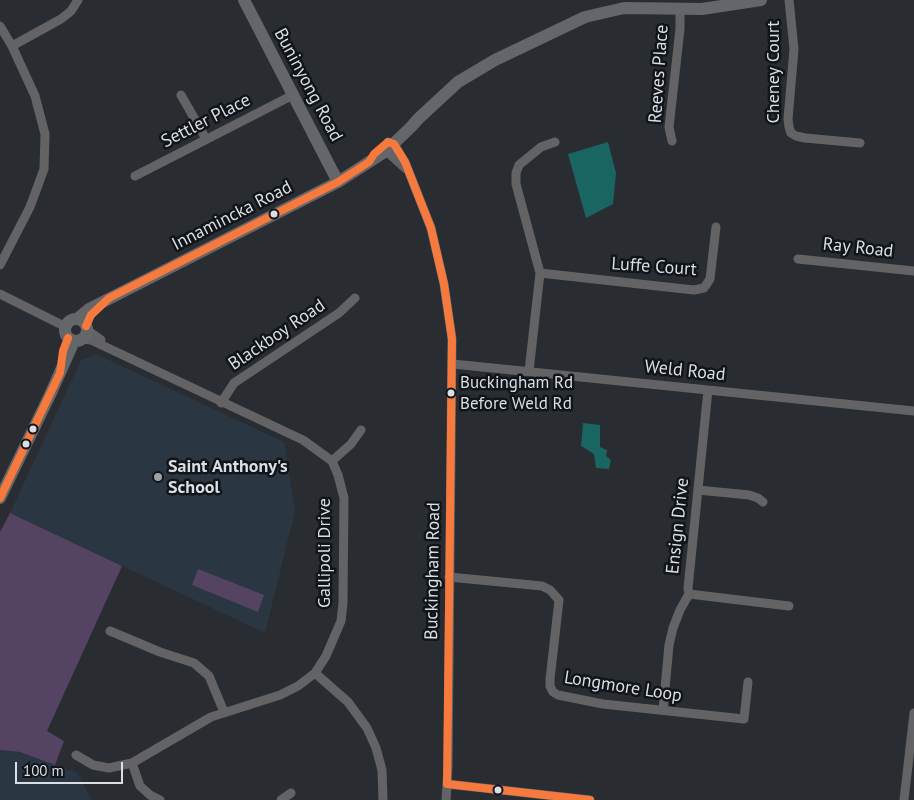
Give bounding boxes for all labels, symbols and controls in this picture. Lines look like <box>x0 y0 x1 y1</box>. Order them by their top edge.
street label: Cheney Court <box>763 21 785 123</box>
street label: Reeves Place <box>645 24 673 124</box>
street label: Buninyong Road <box>269 25 347 145</box>
street label: Settler Place <box>158 89 254 153</box>
street label: Innamincka Road <box>168 176 296 256</box>
unlabelled marker <box>269 209 279 219</box>
street label: Ray Road <box>822 234 894 262</box>
street label: Luffe Court <box>611 253 697 281</box>
street label: Blackboy Road <box>225 295 329 375</box>
street label: Weld Road <box>644 356 726 386</box>
place label: Buckingham Rd Before Weld Rd <box>460 373 573 413</box>
marker: Buckingham Rd Before Weld Rd <box>446 388 456 398</box>
unlabelled marker <box>28 424 38 434</box>
unlabelled marker <box>21 439 31 449</box>
place label: Saint Anthony's School <box>168 456 288 498</box>
marker: Saint Anthony's School <box>152 471 164 483</box>
street label: Ensign Drive <box>662 477 694 575</box>
street label: Gallipoli Drive <box>314 498 336 608</box>
street label: Buckingham Road <box>421 502 445 640</box>
street label: Longmore Loop <box>563 667 683 707</box>
scale bar <box>18 752 125 784</box>
text: 100 m <box>23 761 64 780</box>
unlabelled marker <box>493 785 503 795</box>

